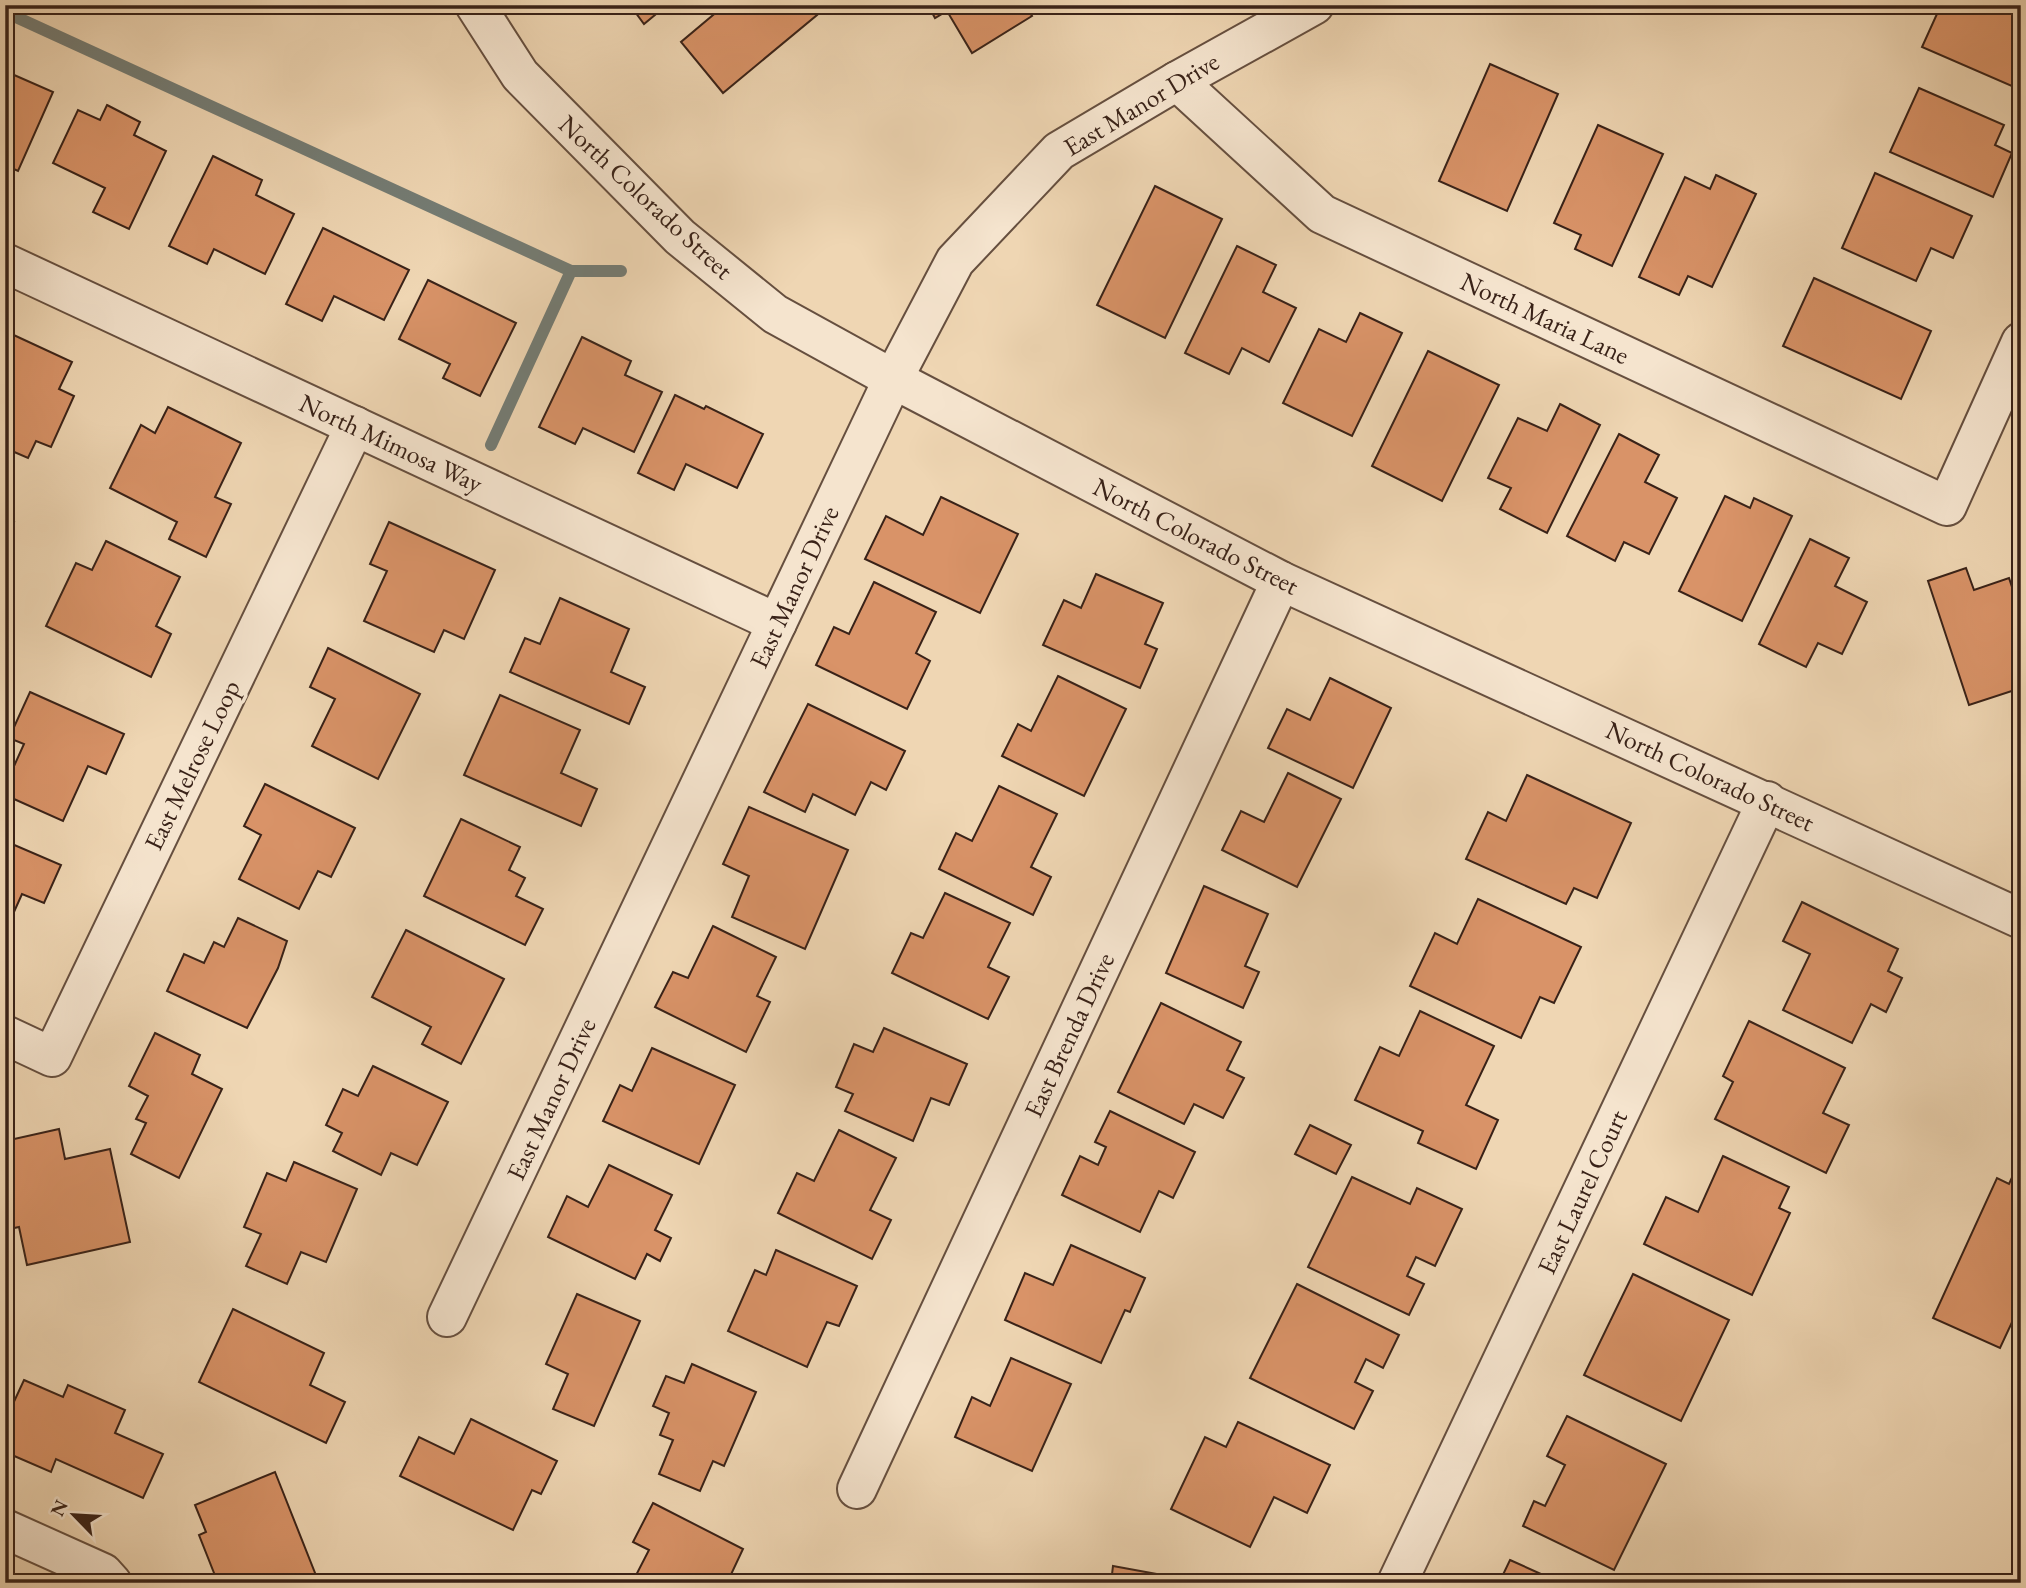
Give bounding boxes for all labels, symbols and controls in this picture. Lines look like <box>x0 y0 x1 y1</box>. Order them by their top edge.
street label: East Manor Drive <box>1057 44 1225 164</box>
street label: North Colorado Street <box>552 107 740 287</box>
street label: North Maria Lane <box>1455 264 1635 372</box>
street label: North Mimosa Way <box>294 386 489 501</box>
street label: North Colorado Street <box>1087 469 1305 603</box>
street label: East Manor Drive <box>742 500 846 674</box>
street label: East Melrose Loop <box>136 674 248 856</box>
street label: North Colorado Street <box>1600 713 1820 839</box>
street label: East Brenda Drive <box>1016 947 1122 1123</box>
street label: East Manor Drive <box>499 1012 603 1186</box>
street label: East Laurel Court <box>1529 1104 1635 1280</box>
north arrow <box>38 1480 108 1550</box>
text: N <box>44 1495 74 1520</box>

